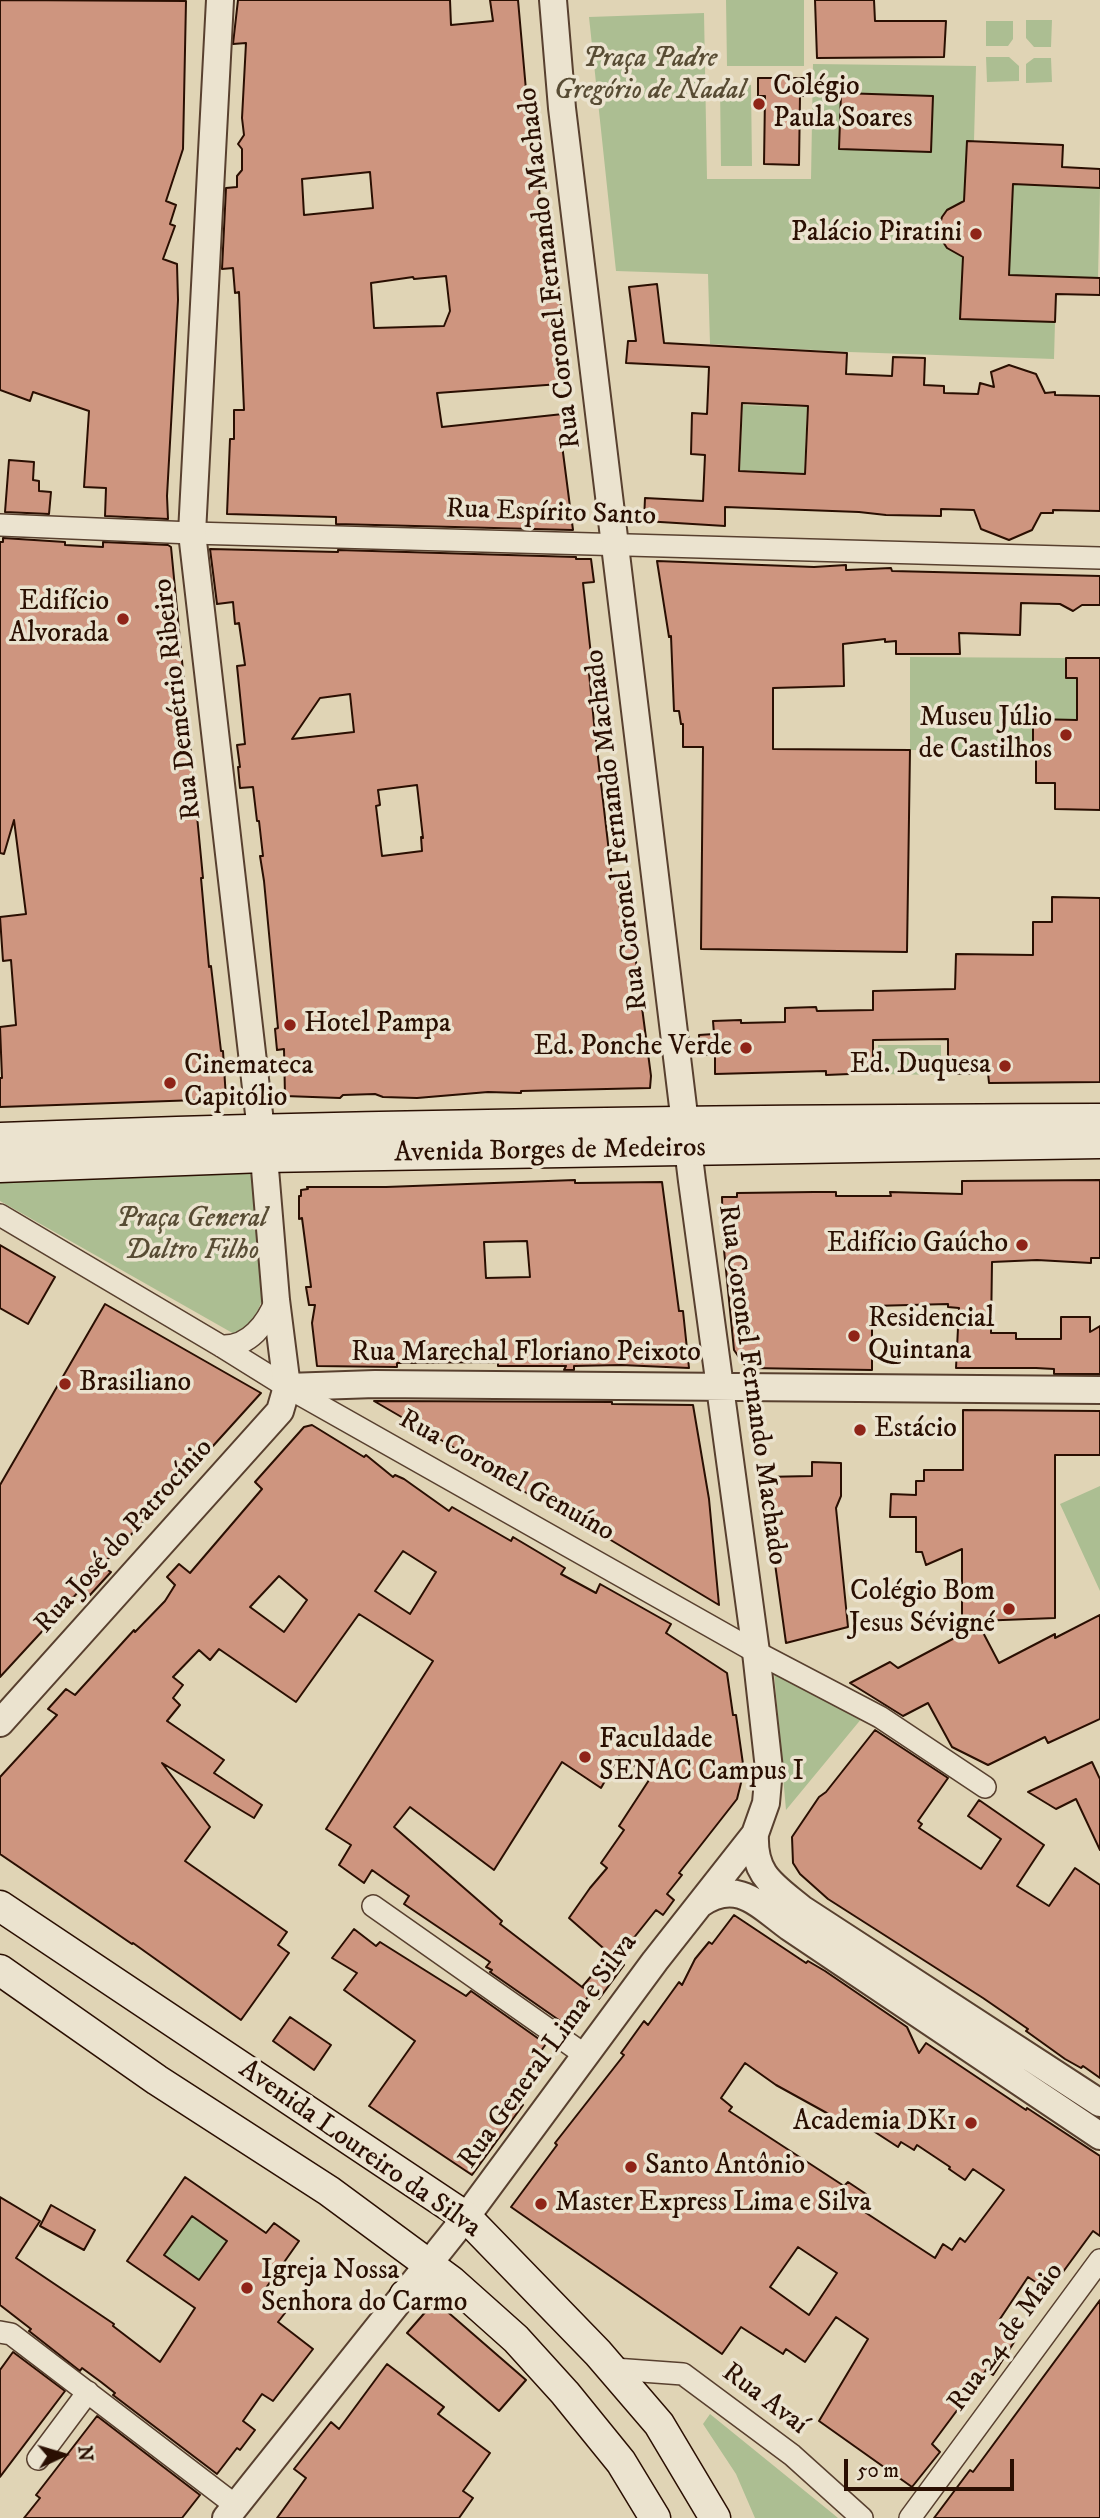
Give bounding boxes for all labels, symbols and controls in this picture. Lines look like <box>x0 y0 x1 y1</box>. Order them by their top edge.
park label: Praça Padre Gregório de Nadal <box>554 43 746 109</box>
place label: Colégio Paula Soares <box>773 71 913 137</box>
street label: Rua Coronel Fernando Machado <box>512 85 590 451</box>
marker: Colégio Paula Soares <box>751 96 767 112</box>
place label: Palácio Piratini <box>791 217 962 251</box>
marker: Palácio Piratini <box>968 226 984 242</box>
street label: Rua Espírito Santo <box>445 494 657 534</box>
street label: Rua Demétrio Ribeiro <box>148 576 210 822</box>
place label: Edifício Alvorada <box>9 586 109 652</box>
marker: Edifício Alvorada <box>115 611 131 627</box>
street label: Rua Coronel Fernando Machado <box>579 647 657 1013</box>
place label: Museu Júlio de Castilhos <box>918 702 1052 768</box>
marker: Museu Júlio de Castilhos <box>1058 727 1074 743</box>
place label: Hotel Pampa <box>304 1008 451 1042</box>
marker: Hotel Pampa <box>282 1017 298 1033</box>
place label: Ed. Ponche Verde <box>533 1031 732 1065</box>
marker: Ed. Ponche Verde <box>738 1040 754 1056</box>
place label: Ed. Duquesa <box>850 1049 991 1083</box>
place label: Cinemateca Capitólio <box>184 1050 313 1116</box>
marker: Ed. Duquesa <box>997 1058 1013 1074</box>
marker: Cinemateca Capitólio <box>162 1075 178 1091</box>
street label: Avenida Borges de Medeiros <box>394 1132 706 1172</box>
park label: Praça General Daltro Filho <box>116 1203 268 1269</box>
street label: Rua Coronel Fernando Machado <box>709 1203 793 1567</box>
place label: Edifício Gaúcho <box>827 1228 1008 1262</box>
marker: Edifício Gaúcho <box>1014 1237 1030 1253</box>
place label: Residencial Quintana <box>868 1303 994 1369</box>
marker: Residencial Quintana <box>846 1328 862 1344</box>
street label: Rua Marechal Floriano Peixoto <box>351 1337 701 1371</box>
place label: Brasiliano <box>79 1367 191 1401</box>
marker: Brasiliano <box>57 1376 73 1392</box>
street label: Rua Coronel Genuíno <box>392 1404 620 1550</box>
place label: Estácio <box>874 1413 957 1447</box>
marker: Estácio <box>852 1422 868 1438</box>
street label: Rua José do Patrocínio <box>29 1433 221 1641</box>
place label: Colégio Bom Jesus Sévigné <box>849 1576 995 1642</box>
marker: Colégio Bom Jesus Sévigné <box>1001 1601 1017 1617</box>
place label: Faculdade SENAC Campus I <box>599 1724 804 1790</box>
marker: Faculdade SENAC Campus I <box>577 1749 593 1765</box>
street label: Rua General Lima e Silva <box>452 1928 646 2176</box>
street label: Avenida Loureiro da Silva <box>232 2054 486 2246</box>
place label: Academia DK1 <box>793 2106 957 2140</box>
marker: Academia DK1 <box>963 2115 979 2131</box>
place label: Santo Antônio <box>645 2150 805 2184</box>
marker: Santo Antônio <box>623 2159 639 2175</box>
place label: Master Express Lima e Silva <box>555 2187 871 2221</box>
marker: Master Express Lima e Silva <box>533 2196 549 2212</box>
place label: Igreja Nossa Senhora do Carmo <box>261 2255 467 2321</box>
street label: Rua 24 de Maio <box>942 2257 1072 2419</box>
marker: Igreja Nossa Senhora do Carmo <box>239 2280 255 2296</box>
street label: Rua Avaí <box>714 2357 814 2443</box>
north arrow <box>28 2420 98 2490</box>
scale bar <box>848 2444 1018 2488</box>
text: N <box>72 2445 96 2462</box>
text: 50 m <box>857 2458 899 2484</box>

